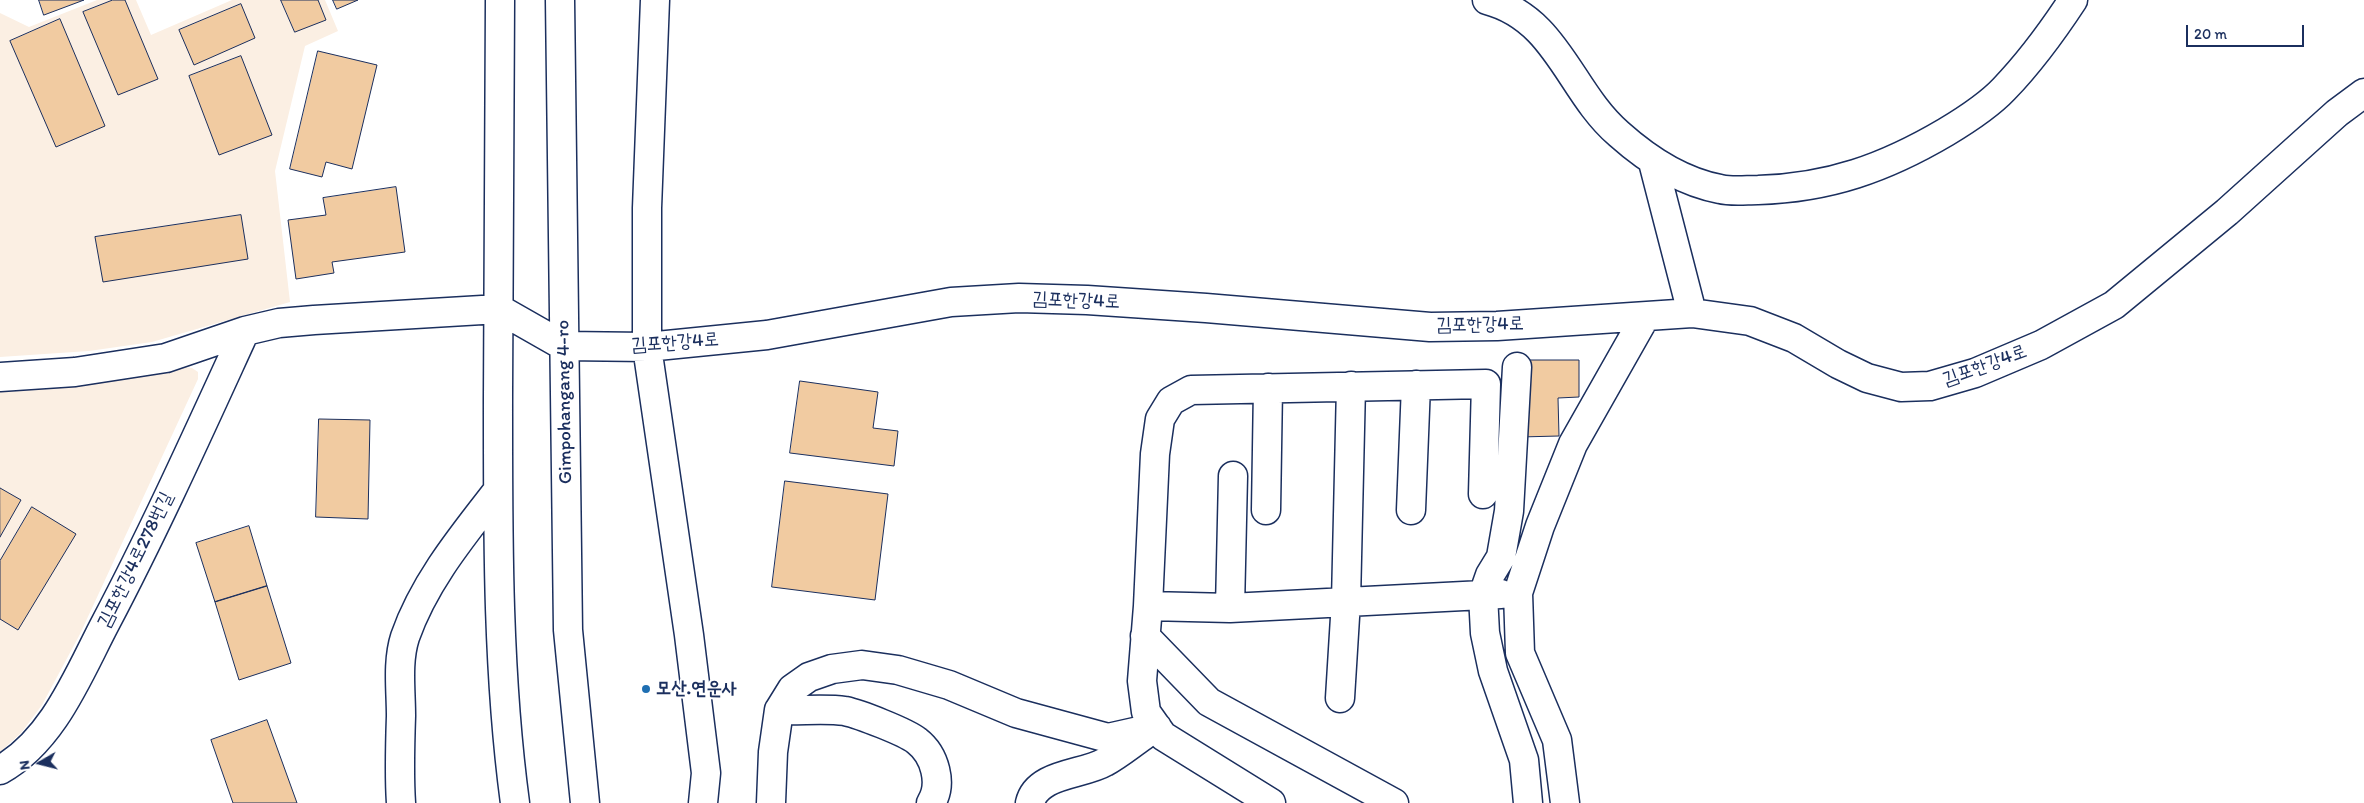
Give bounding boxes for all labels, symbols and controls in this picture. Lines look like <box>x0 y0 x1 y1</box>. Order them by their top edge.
scale bar <box>2189 15 2306 47</box>
text: 20 m <box>2194 25 2227 43</box>
street label: 김포한강4로 <box>1032 288 1120 314</box>
street label: 김포한강4로 <box>1436 313 1524 337</box>
street label: Gimpohangang 4-ro <box>552 320 578 484</box>
street label: 김포한강4로 <box>630 329 720 357</box>
street label: 김포한강4로 <box>1940 340 2030 392</box>
street label: 김포한강4로278번길 <box>93 488 179 632</box>
place label: 모산.연운사 <box>656 678 737 700</box>
marker: 모산.연운사 <box>640 683 652 695</box>
north arrow <box>15 738 65 788</box>
text: N <box>16 759 34 771</box>

